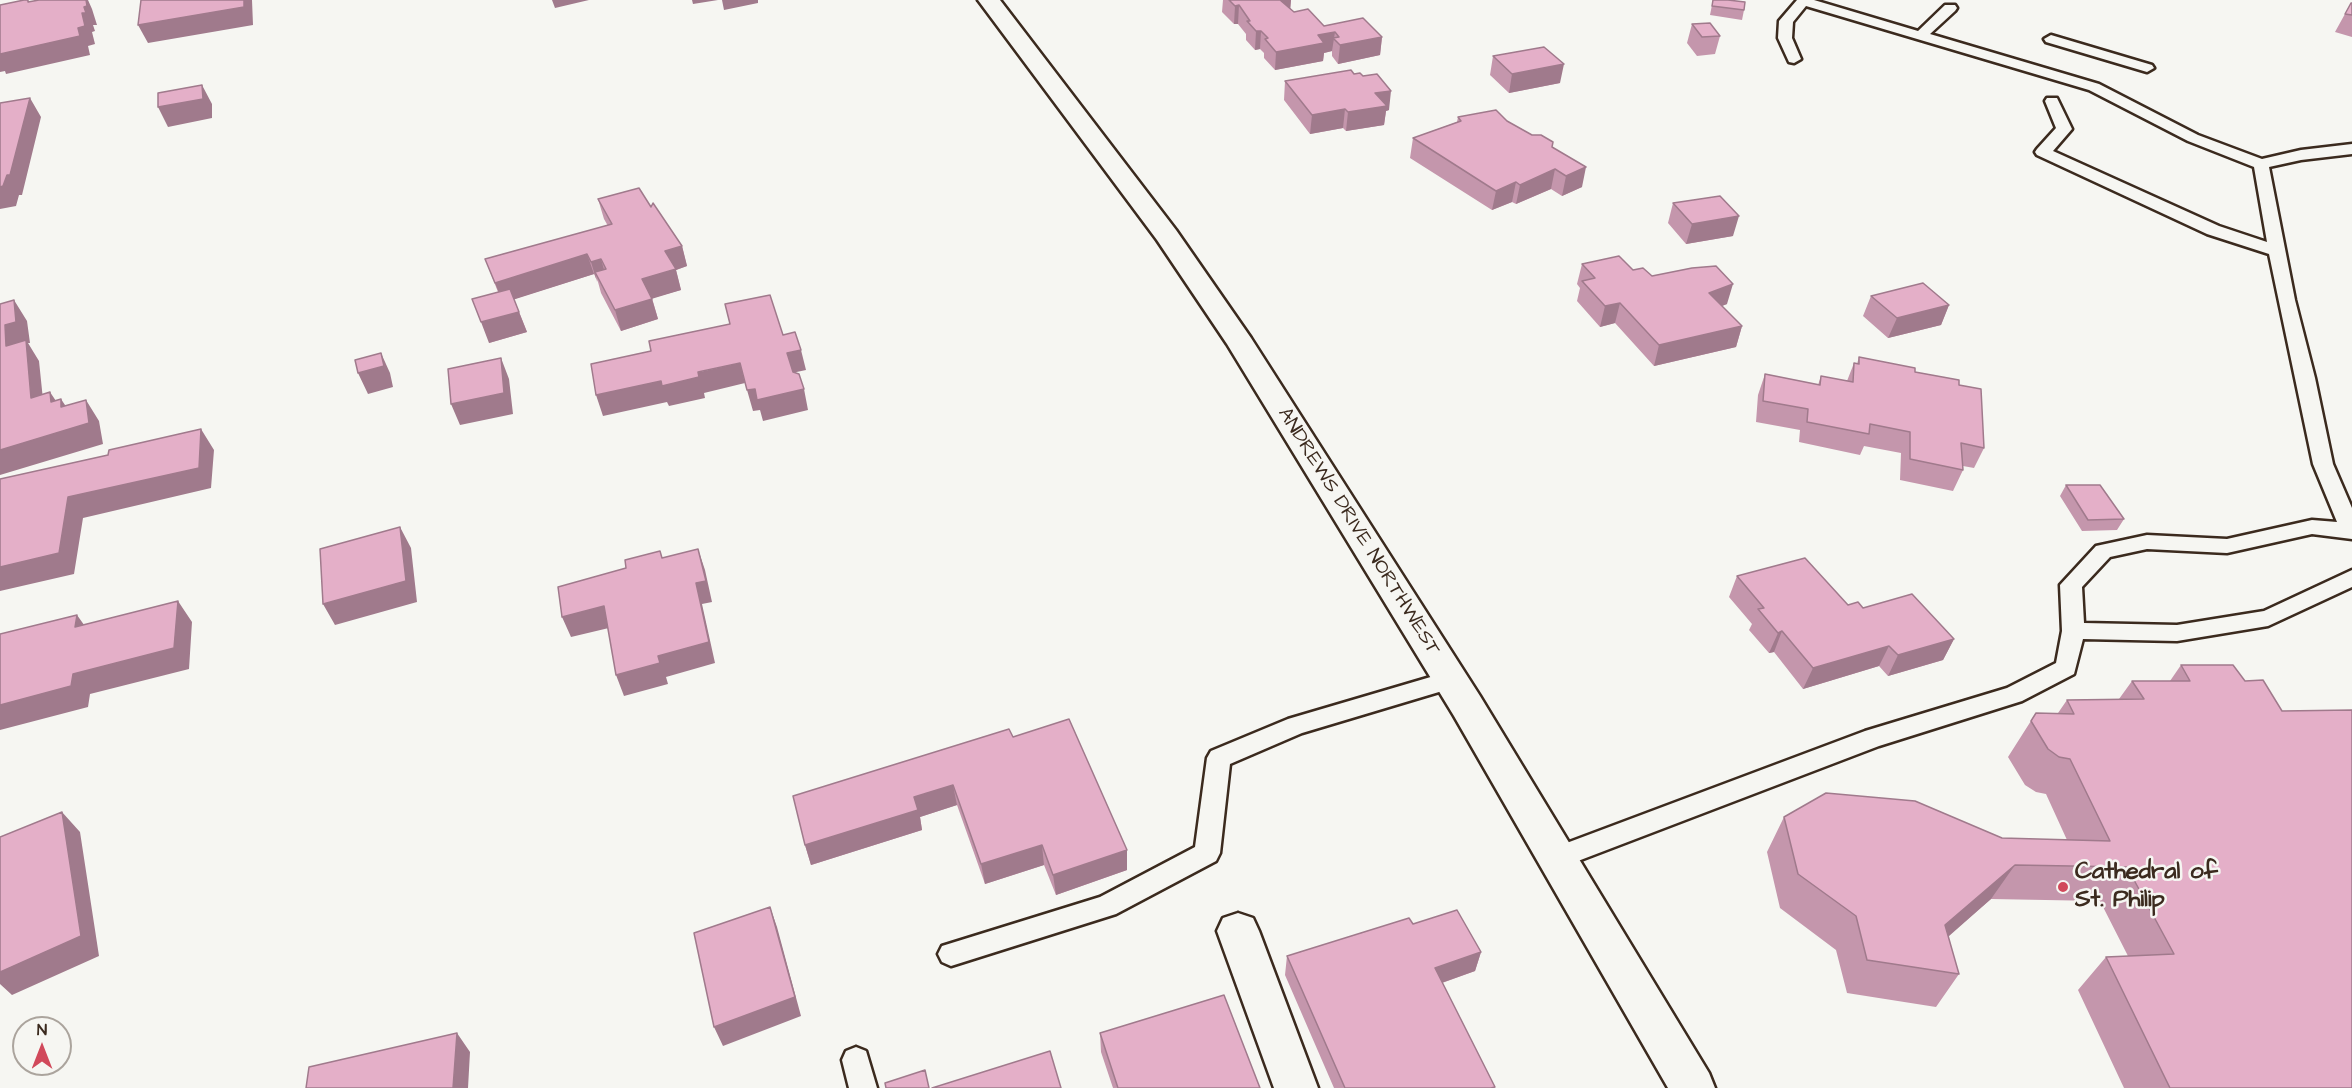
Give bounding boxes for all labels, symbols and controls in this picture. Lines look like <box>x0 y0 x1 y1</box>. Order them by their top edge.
street label: ANDREWS DRIVE NORTHWEST <box>1272 404 1444 660</box>
place label: Cathedral of St. Philip <box>2075 859 2218 915</box>
marker: Cathedral of St. Philip <box>2056 880 2070 894</box>
north arrow <box>12 1016 72 1076</box>
text: N <box>37 1019 47 1041</box>

